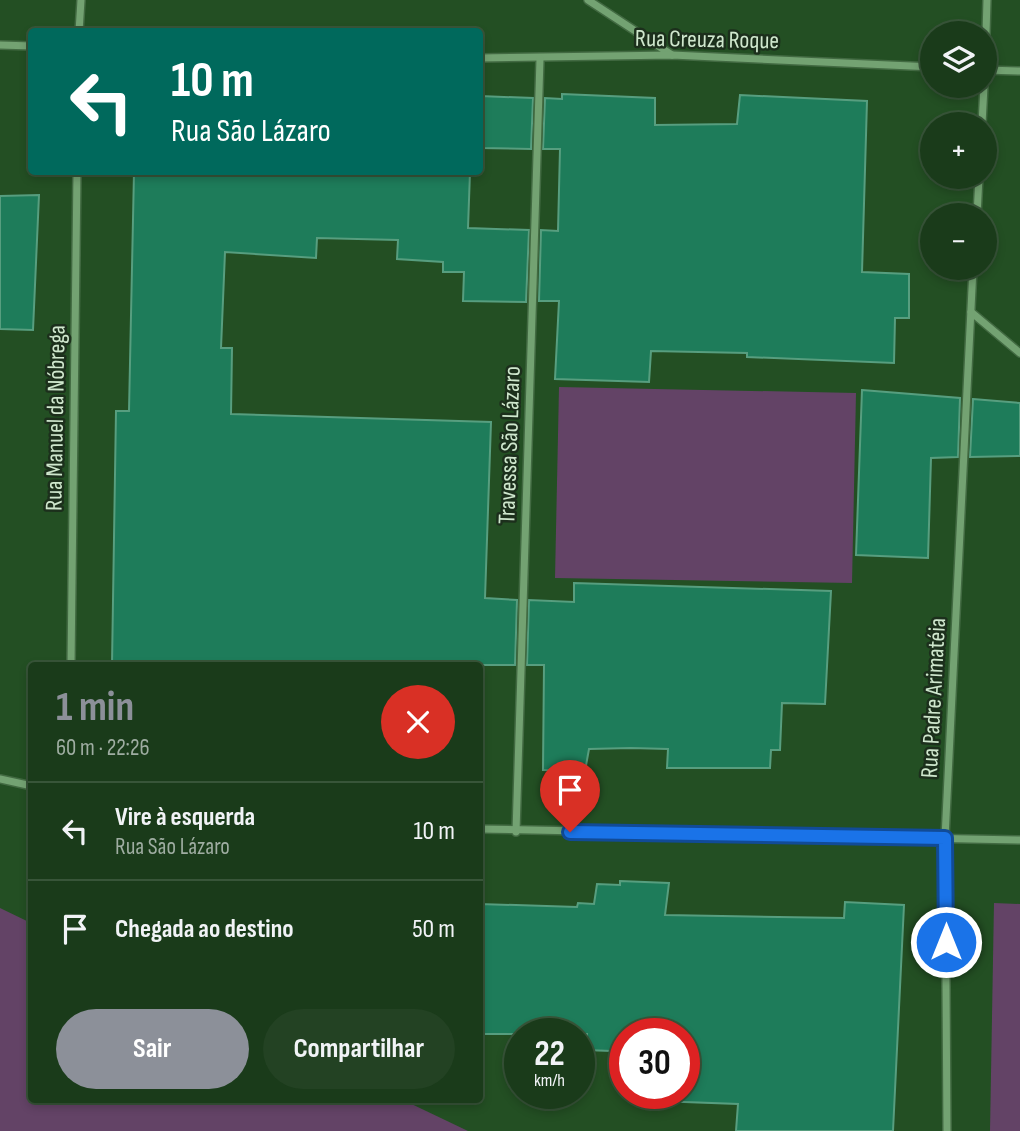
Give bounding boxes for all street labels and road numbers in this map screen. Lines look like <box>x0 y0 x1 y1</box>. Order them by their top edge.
street label: Rua Creuza Roque <box>635 24 779 55</box>
street label: Rua Manuel da Nóbrega <box>39 325 72 511</box>
street label: Travessa São Lázaro <box>492 366 527 524</box>
street label: Rua Padre Arimatéia <box>915 617 952 779</box>

